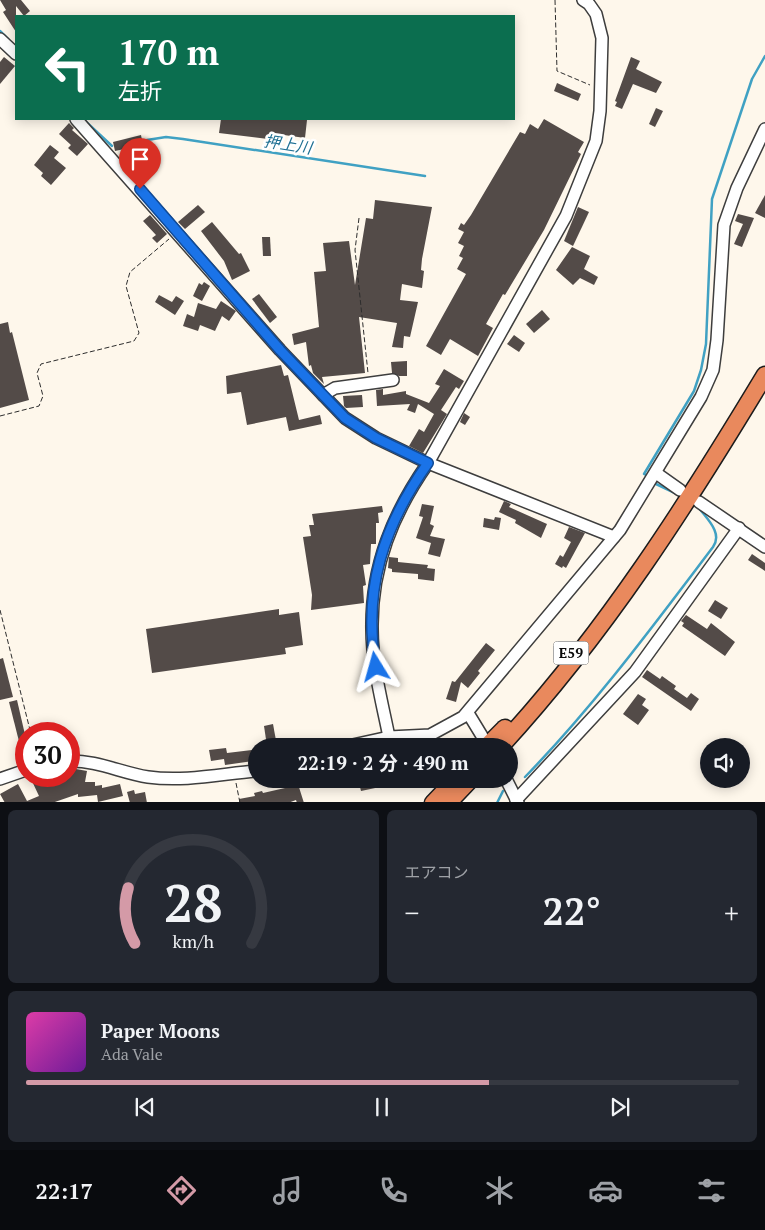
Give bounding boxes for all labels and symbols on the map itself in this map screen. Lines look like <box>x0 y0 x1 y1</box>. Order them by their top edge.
water label: 押上川 <box>263 129 315 159</box>
pin <box>119 138 161 189</box>
position arrow <box>349 640 401 692</box>
road number: E59 <box>554 641 588 664</box>
speed limit sign: 30 <box>15 722 80 787</box>

